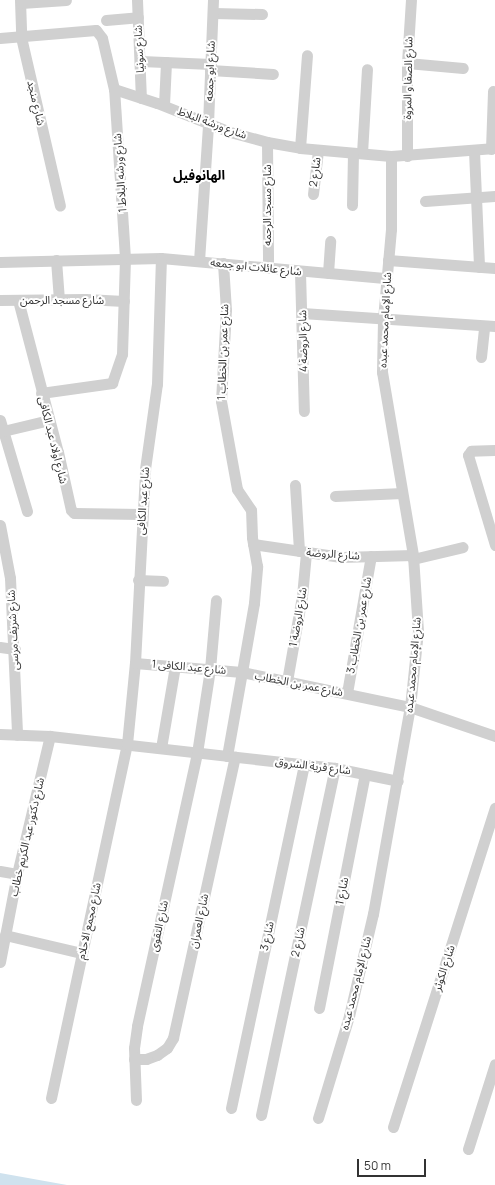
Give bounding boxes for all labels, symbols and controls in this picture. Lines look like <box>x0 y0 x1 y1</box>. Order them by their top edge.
street label: شارع سونيا <box>131 25 147 73</box>
street label: شارع الصفا و المروة <box>401 36 415 120</box>
street label: شارع ابو جمعه <box>202 41 218 101</box>
street label: شارع منجد <box>24 79 48 127</box>
street label: شارع ورشة البلاط <box>175 104 249 142</box>
street label: شارع ورشه البلاط 1 <box>111 133 129 213</box>
street label: شارع 2 <box>307 156 323 188</box>
street label: شارع مسجد الرحمه <box>260 164 274 246</box>
district label: الهانوفيل <box>173 167 225 183</box>
street label: شارع عائلات ابو جمعه <box>210 256 302 278</box>
street label: شارع الإمام محمد عبده <box>376 272 394 368</box>
street label: شارع مسجد الرحمن <box>20 293 104 307</box>
street label: شارع عمر بن الخطاب 1 <box>215 304 231 400</box>
street label: شارع الروضة 4 <box>296 310 310 372</box>
street label: شارع اولاد عبد الكافى <box>36 395 70 485</box>
street label: شارع عبد الكافى <box>134 466 152 536</box>
street label: شارع الروضة <box>306 546 360 562</box>
street label: شارع عمر بن الخطاب 3 <box>344 576 374 674</box>
street label: شارع الروضة 1 <box>286 586 310 648</box>
street label: شارع شريف مرسى <box>4 590 22 670</box>
street label: شارع الإمام محمد عبده <box>402 617 424 713</box>
street label: شارع عبد الكافى 1 <box>151 657 227 677</box>
street label: شارع عمر بن الخطاب <box>254 669 344 699</box>
street label: شارع قرية الشروق <box>274 755 352 777</box>
street label: شارع دكتور عبد الكريم خطاب <box>7 776 47 898</box>
street label: شارع 1 <box>333 876 351 906</box>
street label: شارع مجمع الاحلام <box>74 881 104 961</box>
street label: شارع العمران <box>187 893 211 949</box>
street label: شارع التقوى <box>147 899 171 953</box>
street label: شارع 3 <box>257 920 277 952</box>
street label: شارع 2 <box>288 926 308 958</box>
street label: شارع الإمام محمد عبده <box>338 935 374 1031</box>
street label: شارع الكوثر <box>430 943 458 993</box>
scale bar <box>359 1151 428 1177</box>
text: 50 m <box>364 1157 391 1174</box>

